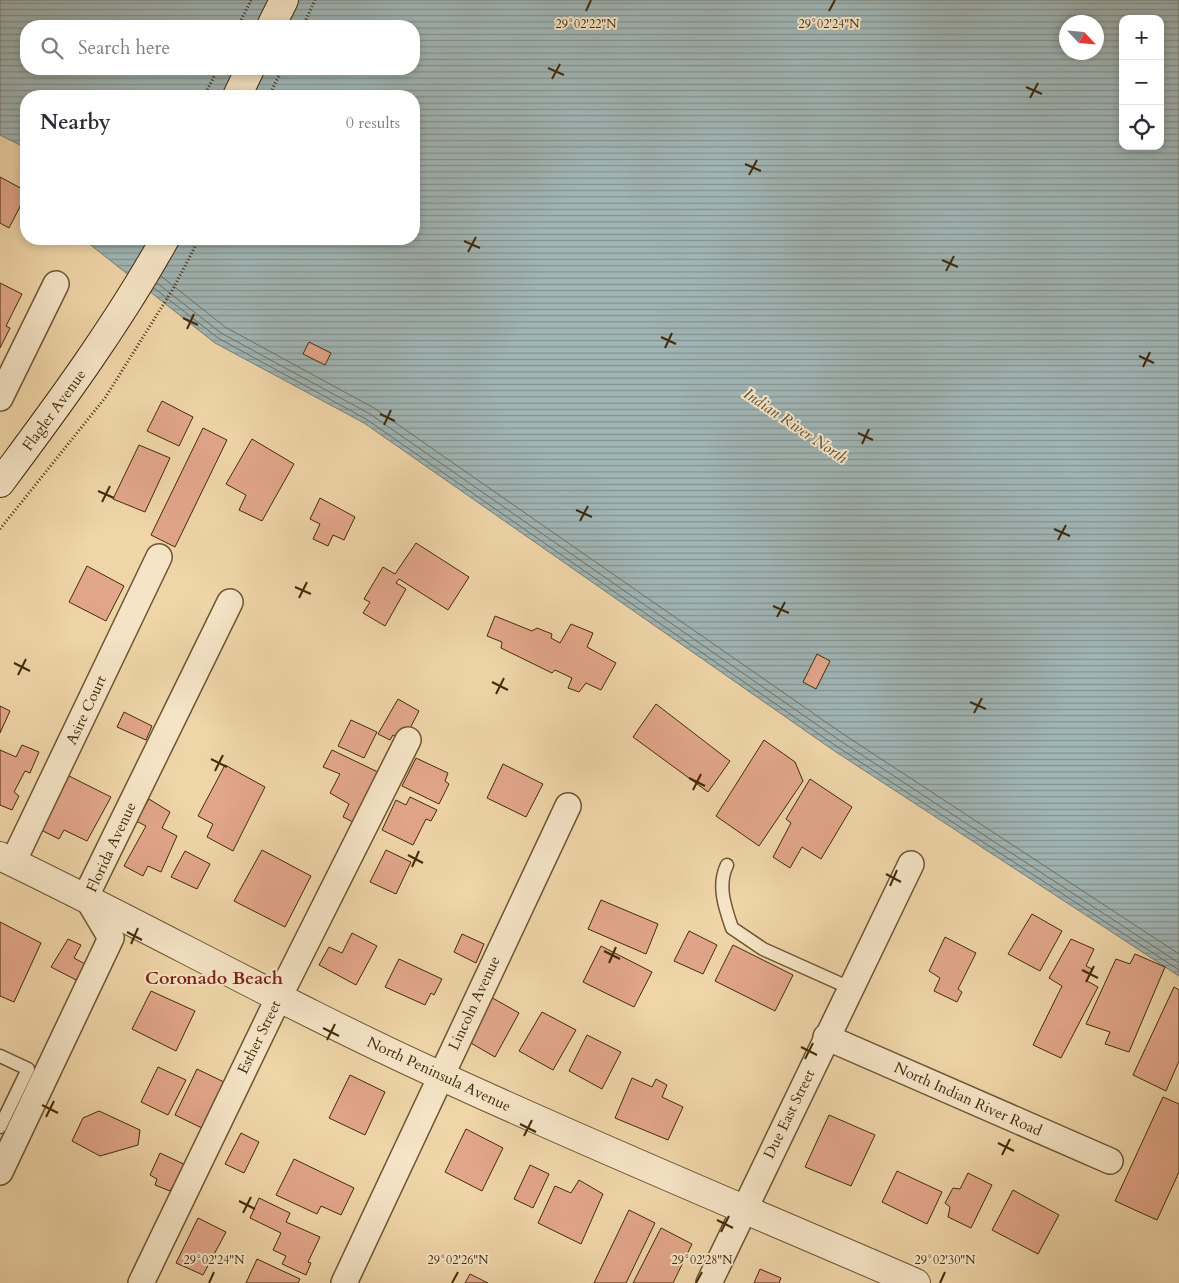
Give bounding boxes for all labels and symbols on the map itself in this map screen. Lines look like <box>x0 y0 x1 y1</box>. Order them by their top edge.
north arrow <box>1059 15 1104 60</box>
text: 29°02'22"N <box>556 16 617 32</box>
text: 29°02'24"N <box>799 16 860 32</box>
street label: Flagler Avenue <box>18 365 90 455</box>
water label: Indian River North <box>739 383 852 469</box>
street label: Asire Court <box>61 672 111 748</box>
street label: Florida Avenue <box>81 799 141 895</box>
street label: Lincoln Avenue <box>443 952 505 1053</box>
district label: Coronado Beach <box>145 966 283 991</box>
street label: Esther Street <box>233 997 286 1077</box>
street label: North Peninsula Avenue <box>364 1032 514 1116</box>
street label: North Indian River Road <box>891 1057 1045 1141</box>
street label: Due East Street <box>759 1066 819 1162</box>
text: 29°02'24"N <box>184 1252 245 1268</box>
text: 29°02'26"N <box>428 1252 489 1268</box>
text: 29°02'28"N <box>672 1252 733 1268</box>
text: 29°02'30"N <box>915 1252 976 1268</box>

